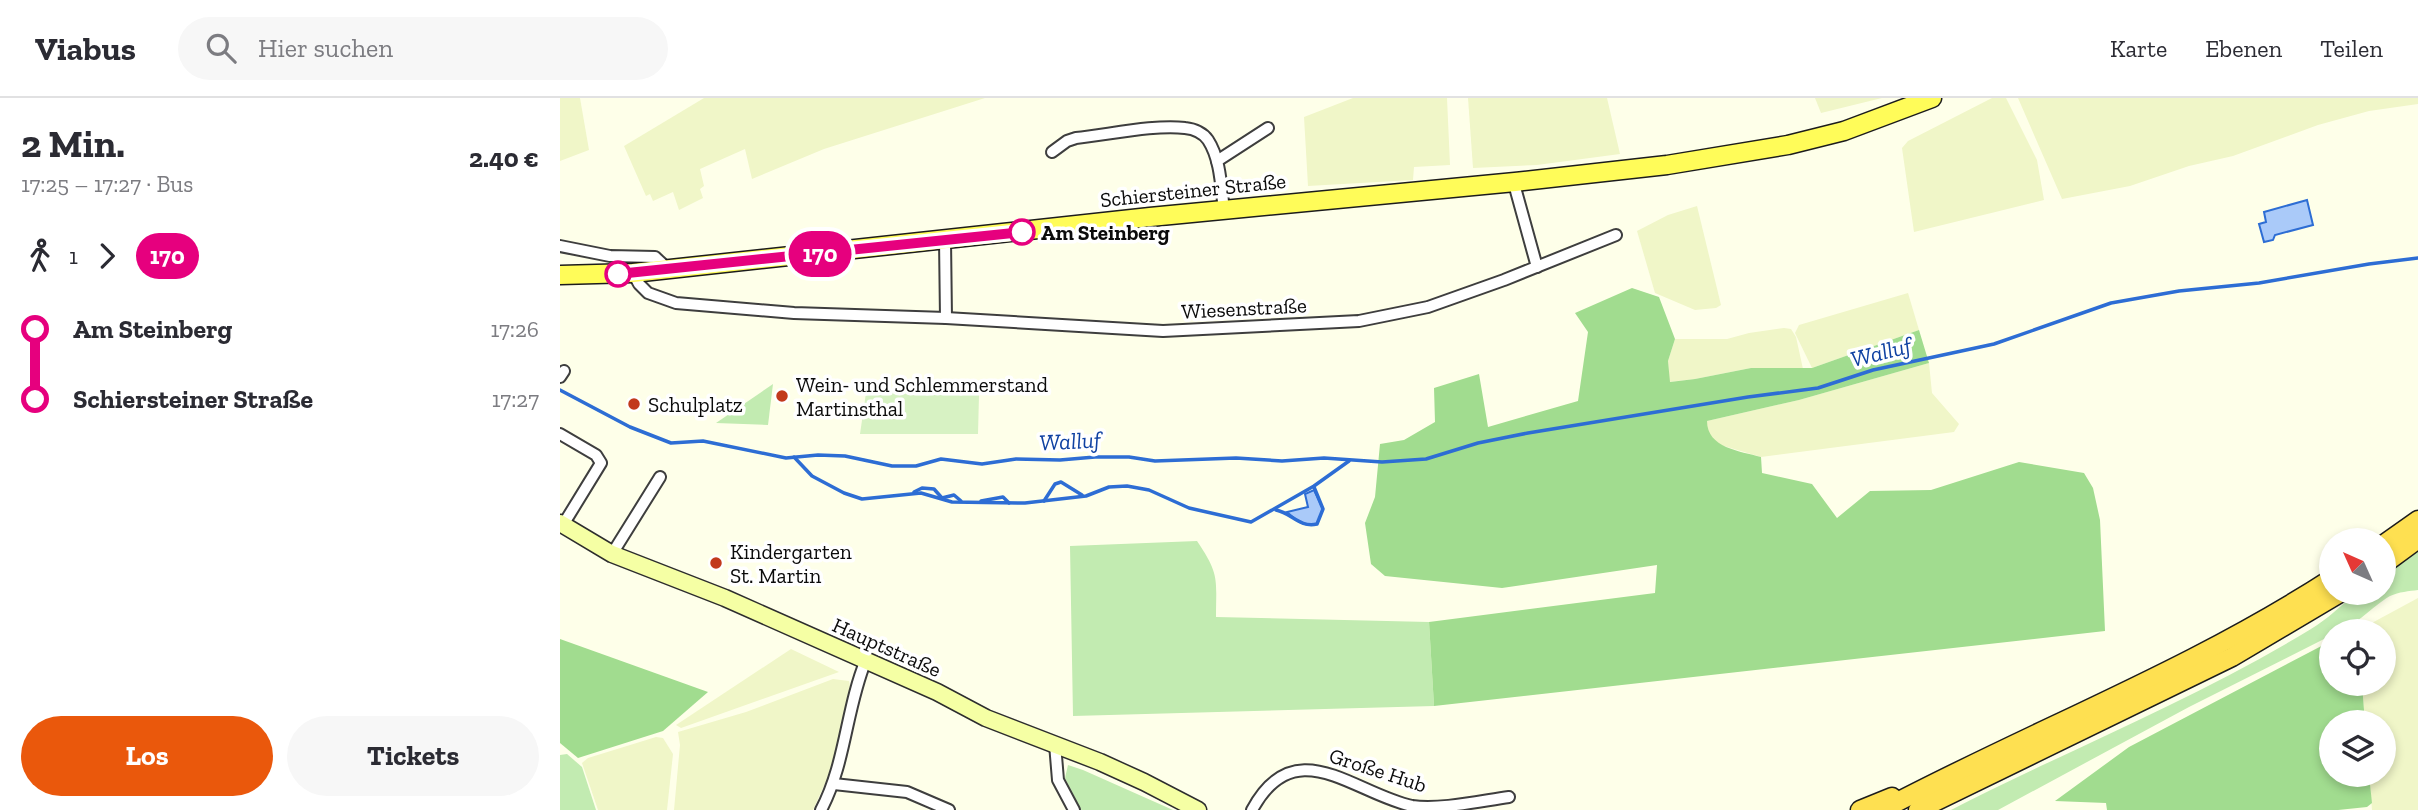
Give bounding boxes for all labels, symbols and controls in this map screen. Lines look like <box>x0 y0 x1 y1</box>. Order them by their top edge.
search box <box>178 17 668 80</box>
text: Viabus <box>35 29 136 68</box>
icon: search <box>202 29 240 67</box>
text: Hier suchen <box>258 32 393 64</box>
text: Karte <box>2110 34 2167 63</box>
text: Ebenen <box>2205 34 2282 63</box>
text: Teilen <box>2320 34 2383 63</box>
text: 2 Min. <box>21 121 125 167</box>
text: 2.40 € <box>469 142 539 174</box>
street label: Schiersteiner Straße <box>1099 168 1287 212</box>
text: 17:25 – 17:27 · Bus <box>21 170 193 198</box>
marker: Am Steinberg <box>1009 219 1035 245</box>
place label: Am Steinberg <box>1041 220 1170 245</box>
line badge: 170 <box>780 231 860 277</box>
icon: walk <box>21 237 59 275</box>
icon: forward <box>88 237 126 275</box>
text: 170 <box>803 239 837 268</box>
text: 170 <box>150 241 185 270</box>
text: 1 <box>69 242 78 270</box>
unlabelled marker <box>605 261 631 287</box>
street label: Wiesenstraße <box>1181 292 1308 324</box>
text: Am Steinberg <box>73 313 232 345</box>
text: 17:26 <box>490 315 539 343</box>
water label: Walluf <box>1848 330 1917 373</box>
place label: Wein- und Schlemmerstand Martinsthal <box>796 372 1049 421</box>
text: Schiersteiner Straße <box>73 383 313 415</box>
text: 17:27 <box>492 385 539 413</box>
marker: Wein- und Schlemmerstand Martinsthal <box>774 388 790 404</box>
place label: Schulplatz <box>648 392 743 417</box>
marker: Schulplatz <box>626 396 642 412</box>
water label: Walluf <box>1039 425 1104 457</box>
north arrow <box>2319 528 2396 606</box>
map controls <box>2319 528 2396 787</box>
place label: Kindergarten St. Martin <box>730 539 852 588</box>
marker: Kindergarten St. Martin <box>708 555 724 571</box>
street label: Hauptstraße <box>829 612 945 682</box>
button: locate <box>2319 619 2396 696</box>
button: layers <box>2319 710 2396 787</box>
button: Los <box>21 716 273 796</box>
button: Tickets <box>287 716 539 796</box>
street label: Große Hub <box>1326 743 1430 797</box>

